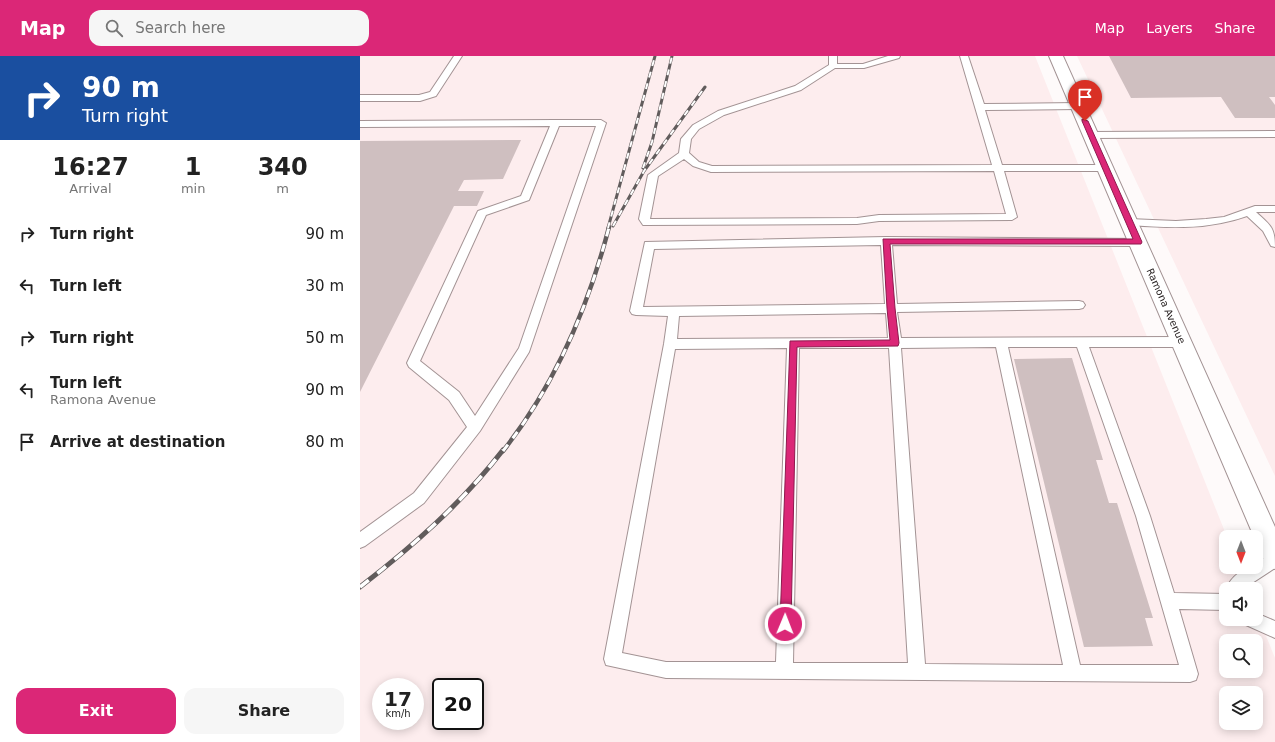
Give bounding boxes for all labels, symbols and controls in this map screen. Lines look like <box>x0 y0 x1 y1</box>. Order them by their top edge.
search box <box>89 10 369 46</box>
text: Map <box>20 17 65 39</box>
icon: search <box>103 17 125 39</box>
text: Search here <box>135 19 225 37</box>
text: Map <box>1095 20 1124 36</box>
text: Layers <box>1146 20 1193 36</box>
text: Share <box>1215 20 1255 36</box>
text: 90 m <box>82 71 160 104</box>
icon: right <box>16 72 68 124</box>
pin <box>1068 80 1102 121</box>
icon: arrive <box>1074 86 1096 108</box>
text: Turn right <box>82 105 168 126</box>
text: 16:27 <box>52 153 129 181</box>
text: 1 <box>185 153 201 181</box>
text: 340 <box>258 153 308 181</box>
text: Arrival <box>69 181 112 196</box>
text: min <box>181 181 205 196</box>
text: m <box>276 181 289 196</box>
icon: right <box>16 223 38 245</box>
text: Turn right <box>50 225 134 243</box>
text: 90 m <box>306 225 344 243</box>
street label: Ramona Avenue <box>1144 267 1188 345</box>
icon: left <box>16 275 38 297</box>
text: Turn left <box>50 277 122 295</box>
text: 30 m <box>306 277 344 295</box>
icon: right <box>16 327 38 349</box>
text: Turn right <box>50 329 134 347</box>
text: 50 m <box>306 329 344 347</box>
text: Turn left <box>50 374 122 392</box>
icon: left <box>16 379 38 401</box>
text: 90 m <box>306 381 344 399</box>
text: Ramona Avenue <box>50 392 156 407</box>
icon: arrive <box>16 431 38 453</box>
text: Arrive at destination <box>50 433 225 451</box>
text: 80 m <box>306 433 344 451</box>
north arrow <box>1219 530 1263 574</box>
map controls <box>1219 530 1263 730</box>
button: sound <box>1219 582 1263 626</box>
position arrow <box>764 603 806 645</box>
button: search <box>1219 634 1263 678</box>
speed limit sign: 20 <box>432 678 484 730</box>
button: layers <box>1219 686 1263 730</box>
text: 17 <box>384 687 412 711</box>
button: Exit <box>16 688 176 734</box>
button: Share <box>184 688 344 734</box>
text: km/h <box>385 708 411 719</box>

